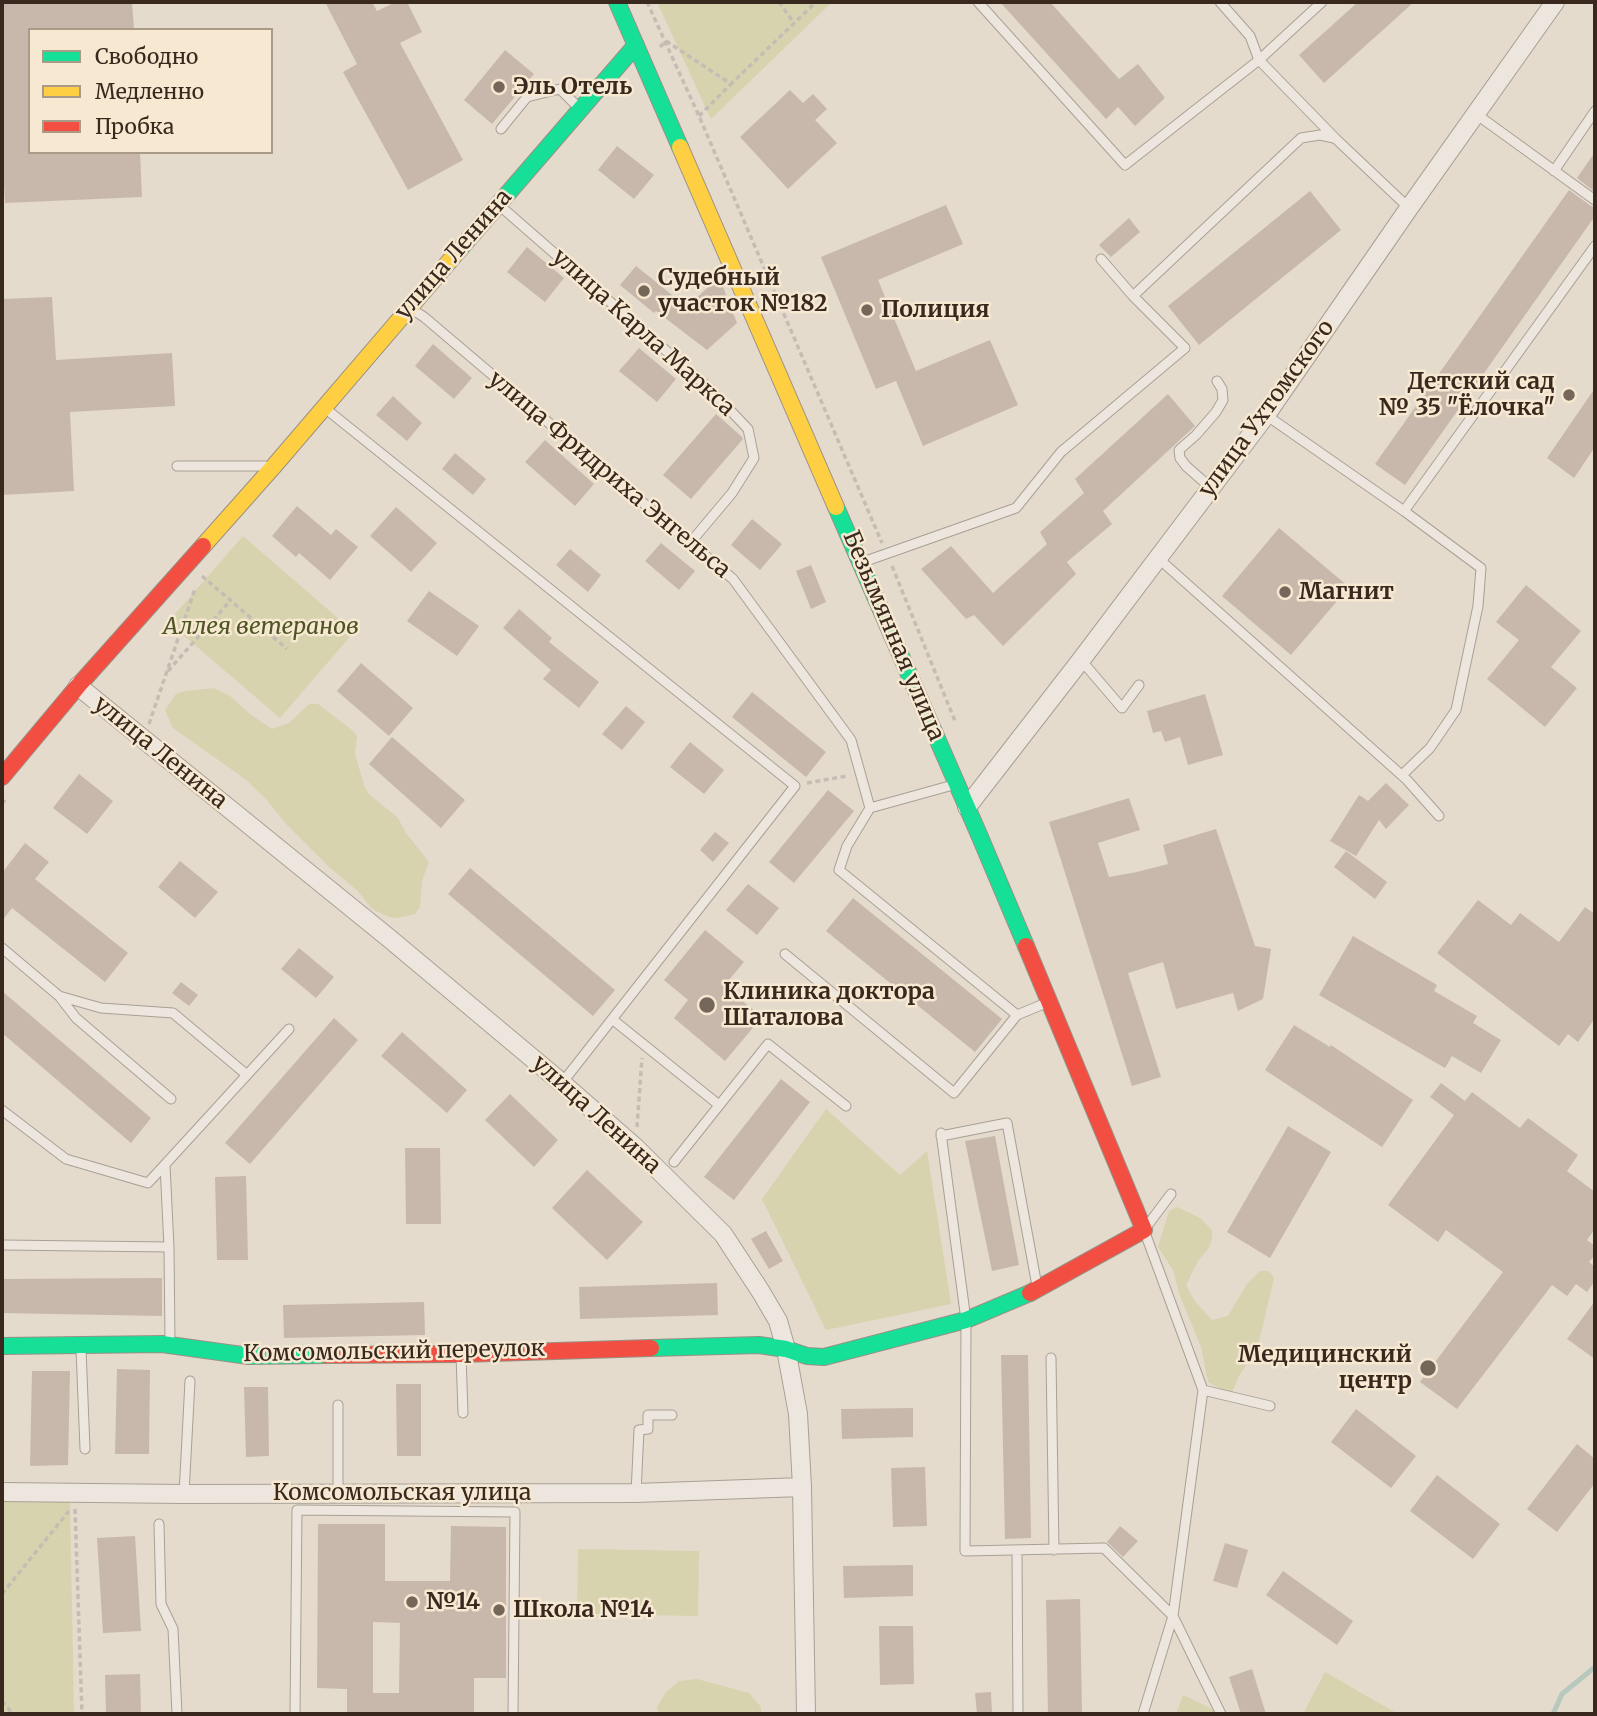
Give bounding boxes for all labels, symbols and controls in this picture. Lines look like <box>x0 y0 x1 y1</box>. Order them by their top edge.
legend <box>28 28 273 154</box>
text: Свободно <box>95 43 198 70</box>
place label: Эль Отель <box>513 73 632 101</box>
text: Медленно <box>95 78 204 105</box>
marker: Эль Отель <box>491 79 507 95</box>
text: Пробка <box>95 113 174 140</box>
street label: улица Ленина <box>390 184 518 326</box>
street label: улица Карла Маркса <box>546 244 740 422</box>
place label: Судебный участок №182 <box>658 264 828 318</box>
marker: Судебный участок №182 <box>636 283 652 299</box>
place label: Полиция <box>881 296 990 324</box>
marker: Полиция <box>859 302 875 318</box>
street label: улица Ухтомского <box>1193 315 1341 503</box>
street label: улица Фридриха Энгельса <box>482 366 736 584</box>
place label: Детский сад № 35 "Ёлочка" <box>1379 368 1555 422</box>
marker: Детский сад № 35 "Ёлочка" <box>1561 387 1577 403</box>
street label: Безымянная улица <box>836 527 950 745</box>
place label: Магнит <box>1299 578 1394 606</box>
marker: Магнит <box>1277 584 1293 600</box>
park label: Аллея ветеранов <box>163 613 359 641</box>
street label: улица Ленина <box>88 691 232 815</box>
place label: Клиника доктора Шаталова <box>723 978 935 1032</box>
marker: Клиника доктора Шаталова <box>697 995 717 1015</box>
street label: улица Ленина <box>526 1050 666 1180</box>
street label: Комсомольский переулок <box>243 1336 545 1368</box>
place label: Медицинский центр <box>1238 1341 1412 1395</box>
marker: Медицинский центр <box>1418 1358 1438 1378</box>
street label: Комсомольская улица <box>273 1479 531 1507</box>
place label: №14 <box>426 1588 480 1616</box>
marker: №14 <box>404 1594 420 1610</box>
place label: Школа №14 <box>513 1596 654 1624</box>
marker: Школа №14 <box>491 1602 507 1618</box>

